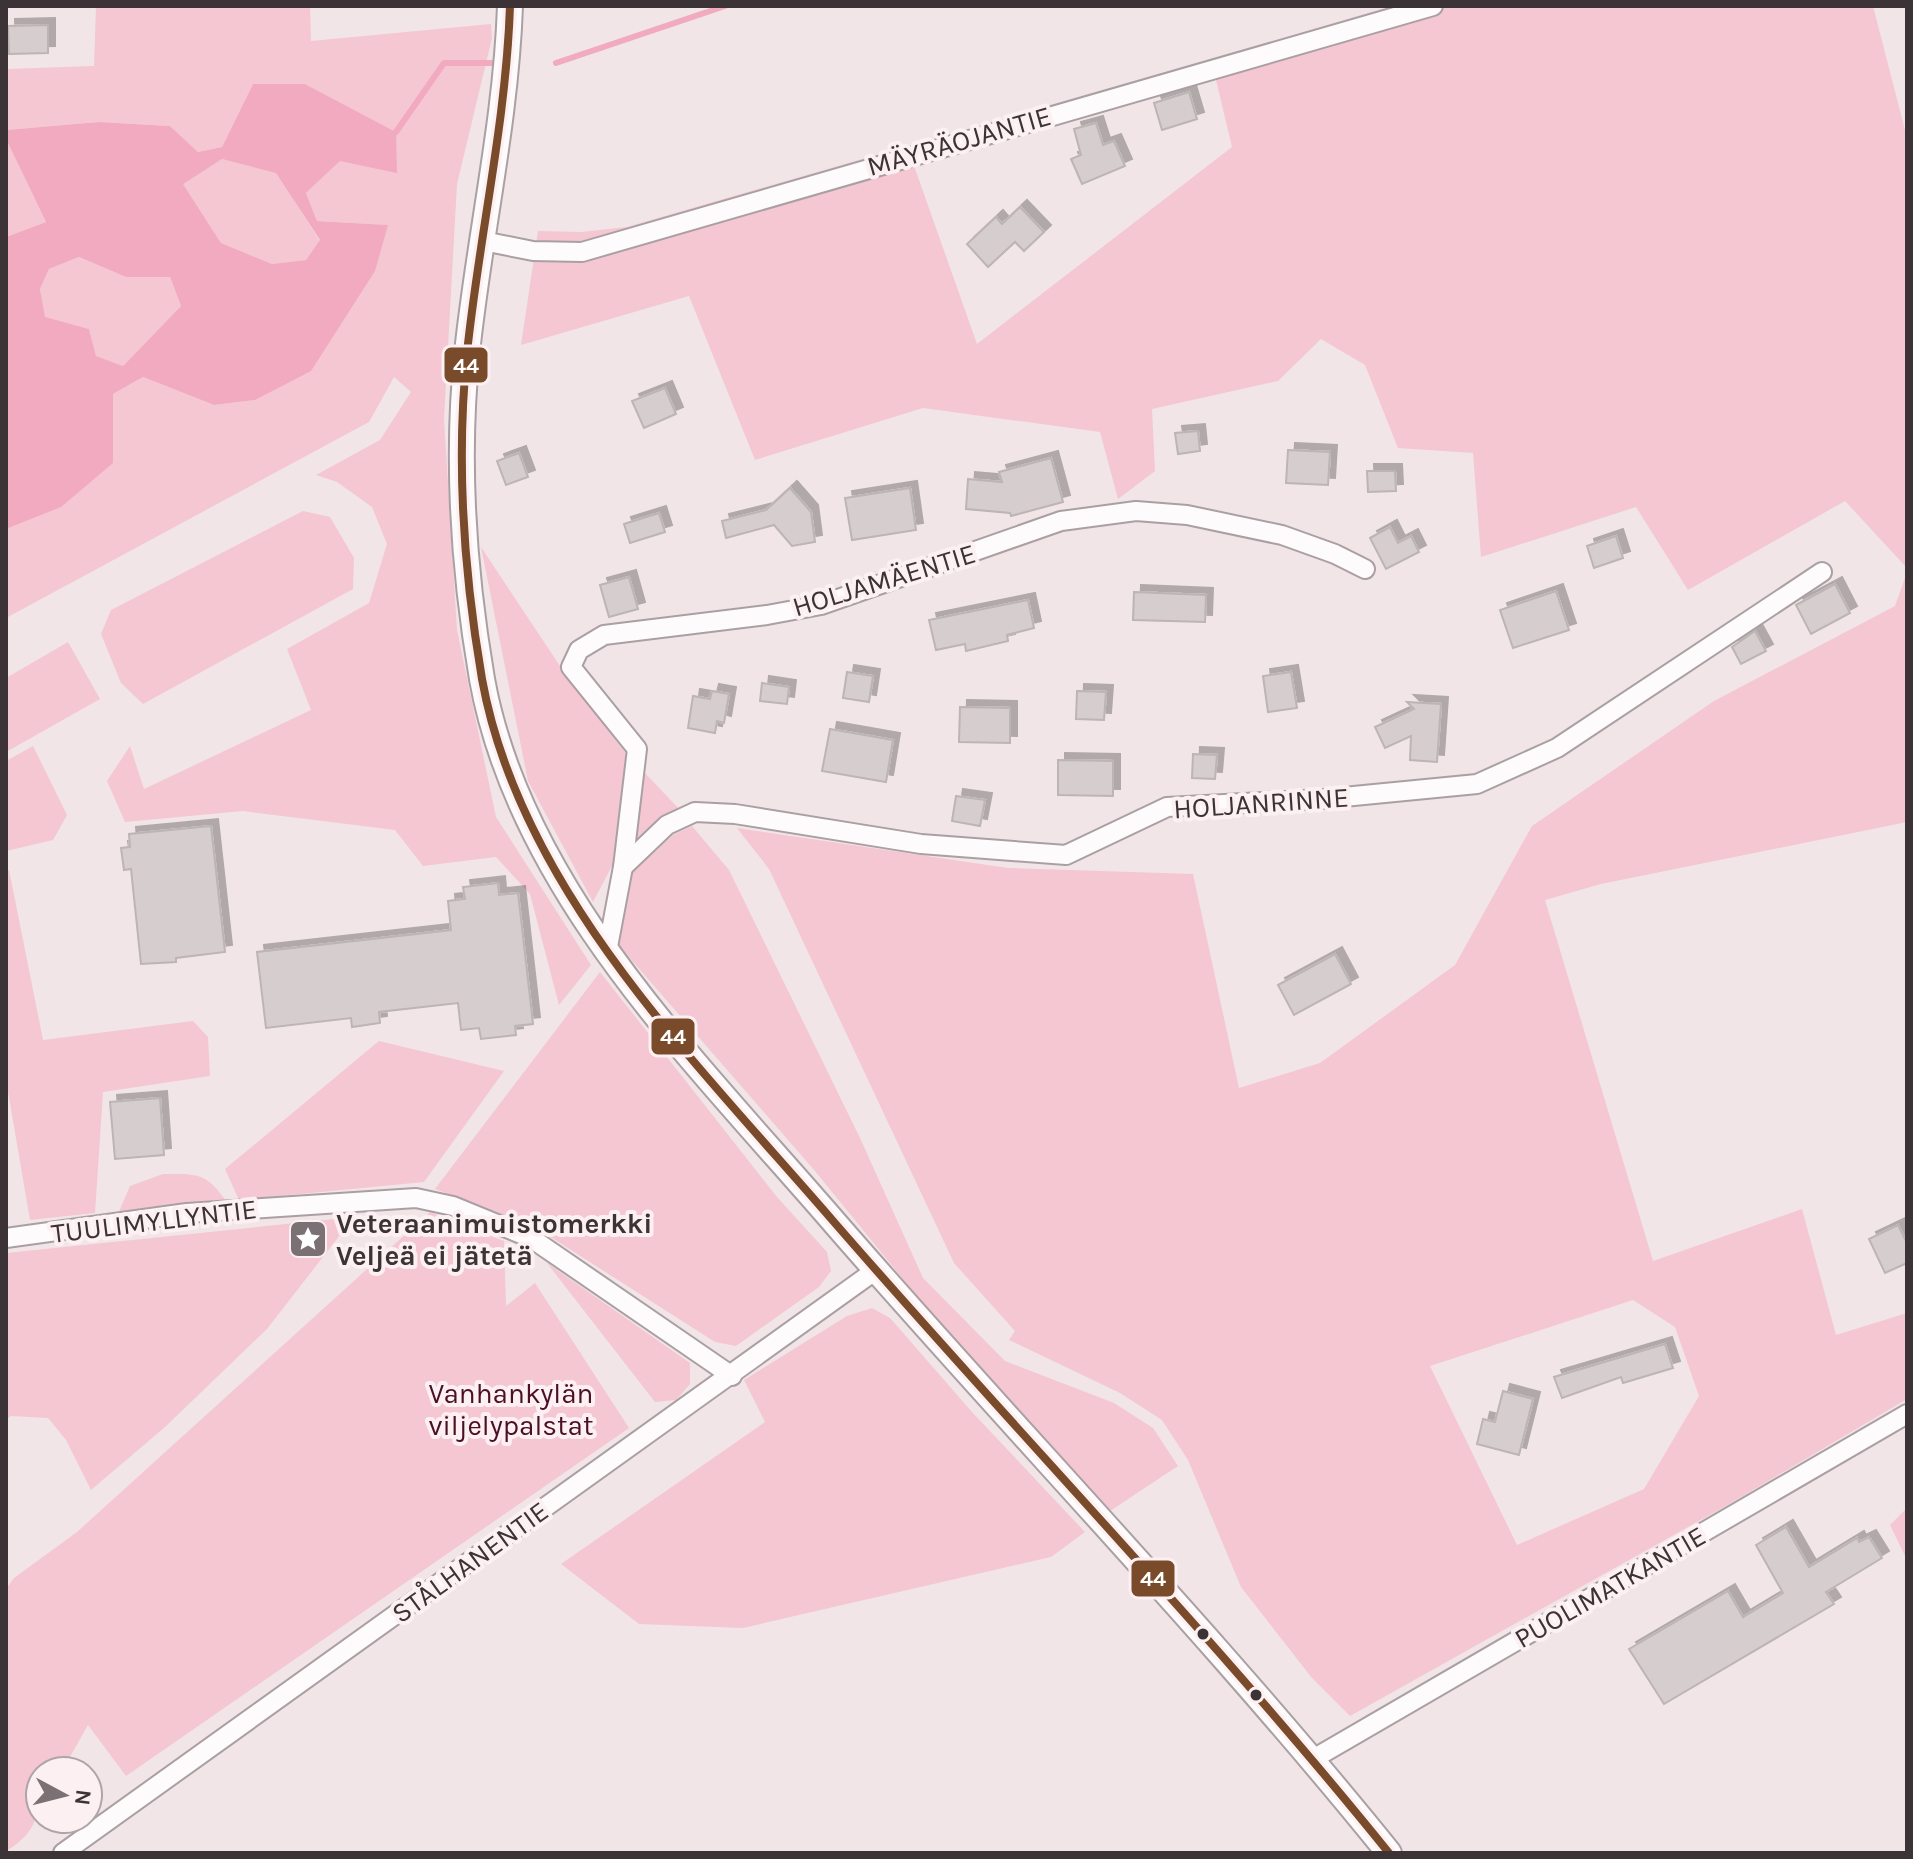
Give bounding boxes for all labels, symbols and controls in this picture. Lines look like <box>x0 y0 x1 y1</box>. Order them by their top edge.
street label: MÄYRÄOJANTIE <box>863 99 1055 183</box>
line badge: 44 <box>443 346 489 384</box>
text: 44 <box>453 353 479 379</box>
street label: HOLJAMÄENTIE <box>788 536 980 624</box>
street label: HOLJANRINNE <box>1172 780 1350 826</box>
line badge: 44 <box>650 1017 696 1056</box>
text: 44 <box>660 1024 686 1050</box>
street label: TUULIMYLLYNTIE <box>49 1192 259 1250</box>
place label: Veteraanimuistomerkki Veljeä ei jätetä <box>336 1207 653 1272</box>
place icon: Veteraanimuistomerkki Veljeä ei jätetä <box>287 1218 329 1260</box>
park label: Vanhankylän viljelypalstat <box>428 1377 594 1442</box>
street label: STÅLHANENTIE <box>385 1494 555 1630</box>
street label: PUOLIMATKANTIE <box>1509 1519 1711 1655</box>
line badge: 44 <box>1130 1559 1176 1598</box>
text: 44 <box>1140 1566 1166 1592</box>
unlabelled marker <box>1195 1626 1211 1642</box>
unlabelled marker <box>1248 1687 1264 1703</box>
north arrow <box>24 1755 104 1835</box>
text: N <box>69 1788 97 1807</box>

